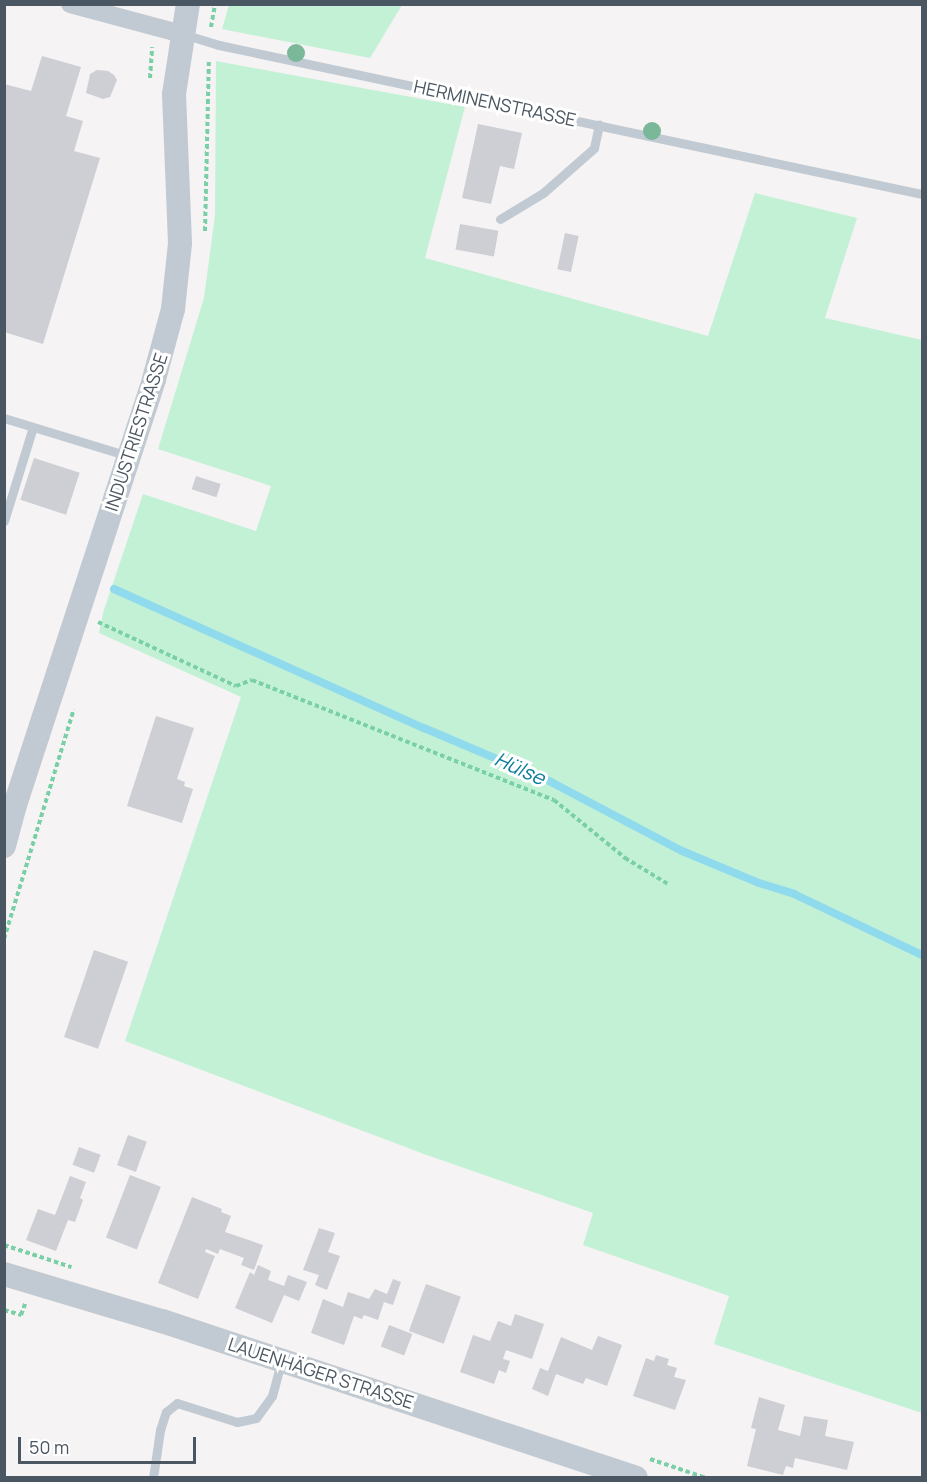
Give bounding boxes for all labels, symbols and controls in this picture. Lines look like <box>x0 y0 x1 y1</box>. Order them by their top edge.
street label: HERMINENSTRASSE <box>412 75 578 131</box>
street label: INDUSTRIESTRASSE <box>100 350 172 514</box>
water label: Hülse <box>491 746 549 790</box>
street label: LAUENHÄGER STRASSE <box>226 1333 416 1413</box>
scale bar <box>21 1425 200 1463</box>
text: 50 m <box>29 1435 69 1459</box>

